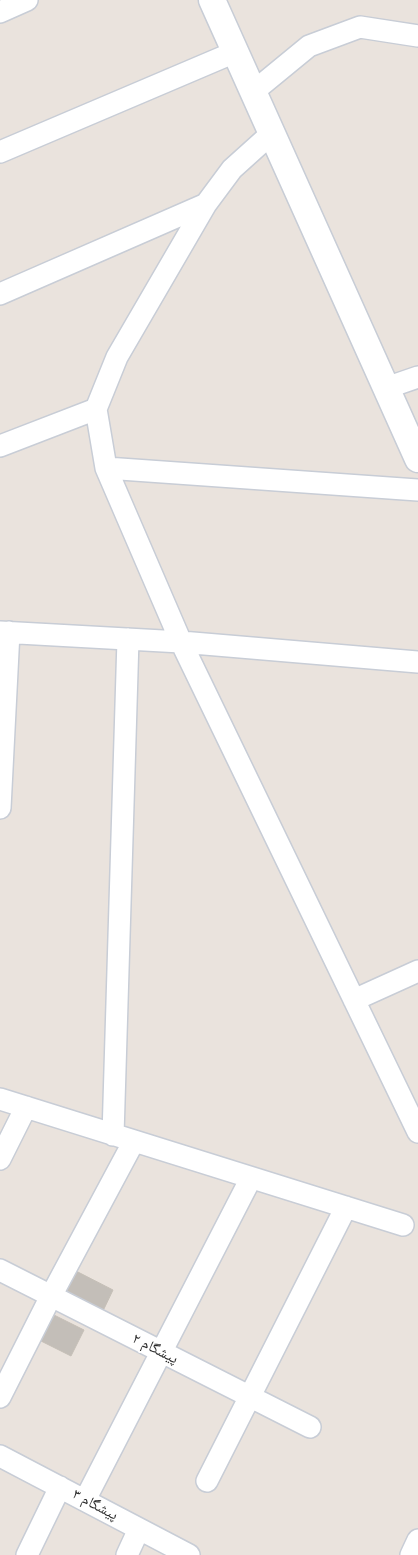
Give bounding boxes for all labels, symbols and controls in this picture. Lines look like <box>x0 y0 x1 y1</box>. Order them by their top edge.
street label: پیشگام ۲ <box>129 1330 181 1368</box>
street label: پیشگام ۳ <box>69 1486 121 1524</box>

